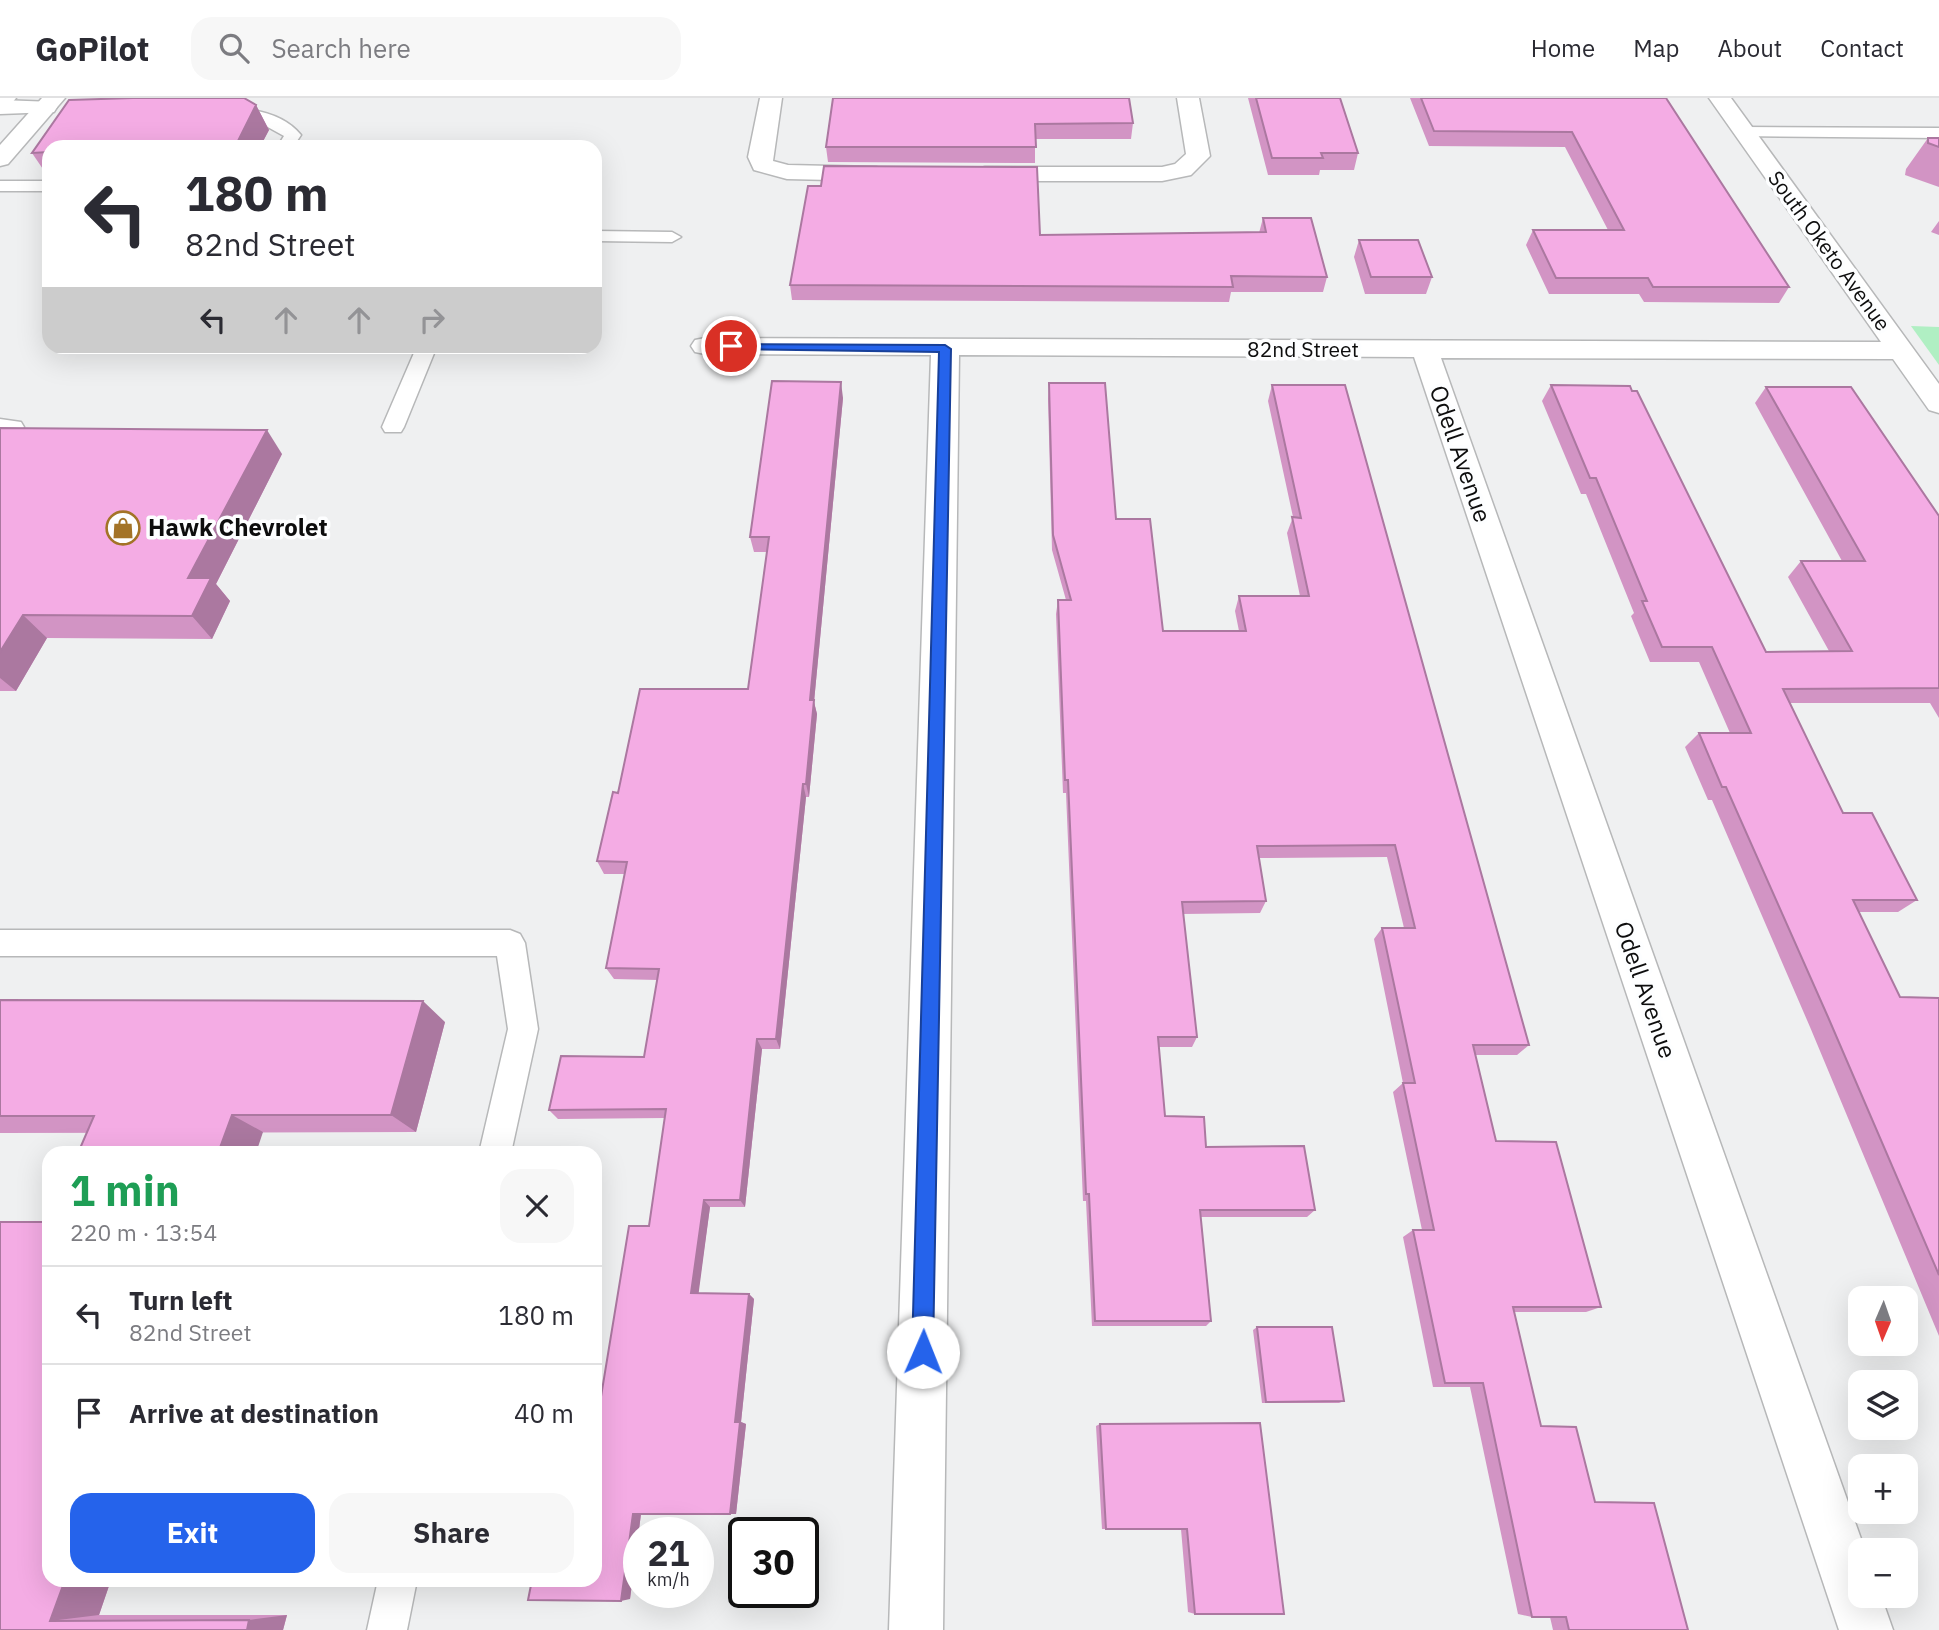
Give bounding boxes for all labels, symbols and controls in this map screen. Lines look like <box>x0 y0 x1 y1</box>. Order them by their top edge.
search box <box>191 17 681 80</box>
text: GoPilot <box>35 27 149 70</box>
icon: search <box>215 29 253 67</box>
text: Search here <box>271 31 411 65</box>
text: Home <box>1531 32 1595 64</box>
text: Map <box>1633 32 1679 64</box>
text: About <box>1717 32 1782 64</box>
text: Contact <box>1820 32 1904 64</box>
text: 180 m <box>185 161 329 224</box>
street label: South Oketo Avenue <box>1762 165 1897 336</box>
icon: left <box>70 168 161 259</box>
text: 82nd Street <box>185 223 355 265</box>
icon: left <box>194 301 232 339</box>
icon: ahead <box>267 301 305 339</box>
icon: ahead <box>340 301 378 339</box>
icon: right <box>413 301 451 339</box>
pin <box>701 316 761 376</box>
icon: arrive <box>712 327 750 365</box>
street label: 82nd Street <box>1247 335 1359 363</box>
street label: Odell Avenue <box>1423 381 1499 526</box>
shop icon: Hawk Chevrolet <box>104 509 142 547</box>
place label: Hawk Chevrolet <box>148 511 328 543</box>
street label: Odell Avenue <box>1608 917 1684 1062</box>
text: 1 min <box>70 1163 180 1218</box>
button: close <box>500 1169 574 1243</box>
text: 220 m · 13:54 <box>70 1217 217 1247</box>
text: Turn left <box>129 1283 232 1317</box>
north arrow <box>1848 1286 1918 1356</box>
map controls <box>1848 1286 1918 1608</box>
icon: left <box>70 1296 108 1334</box>
text: 180 m <box>498 1298 574 1332</box>
position arrow <box>886 1315 960 1389</box>
text: 82nd Street <box>129 1317 252 1347</box>
button: layers <box>1848 1370 1918 1440</box>
icon: arrive <box>70 1394 108 1432</box>
text: Arrive at destination <box>129 1396 379 1430</box>
text: 40 m <box>514 1396 574 1430</box>
button: + <box>1848 1454 1918 1524</box>
button: Exit <box>70 1493 315 1573</box>
button: Share <box>329 1493 574 1573</box>
speed limit sign: 30 <box>728 1517 819 1608</box>
text: 21 <box>647 1530 690 1576</box>
button: − <box>1848 1538 1918 1608</box>
text: km/h <box>647 1568 690 1591</box>

